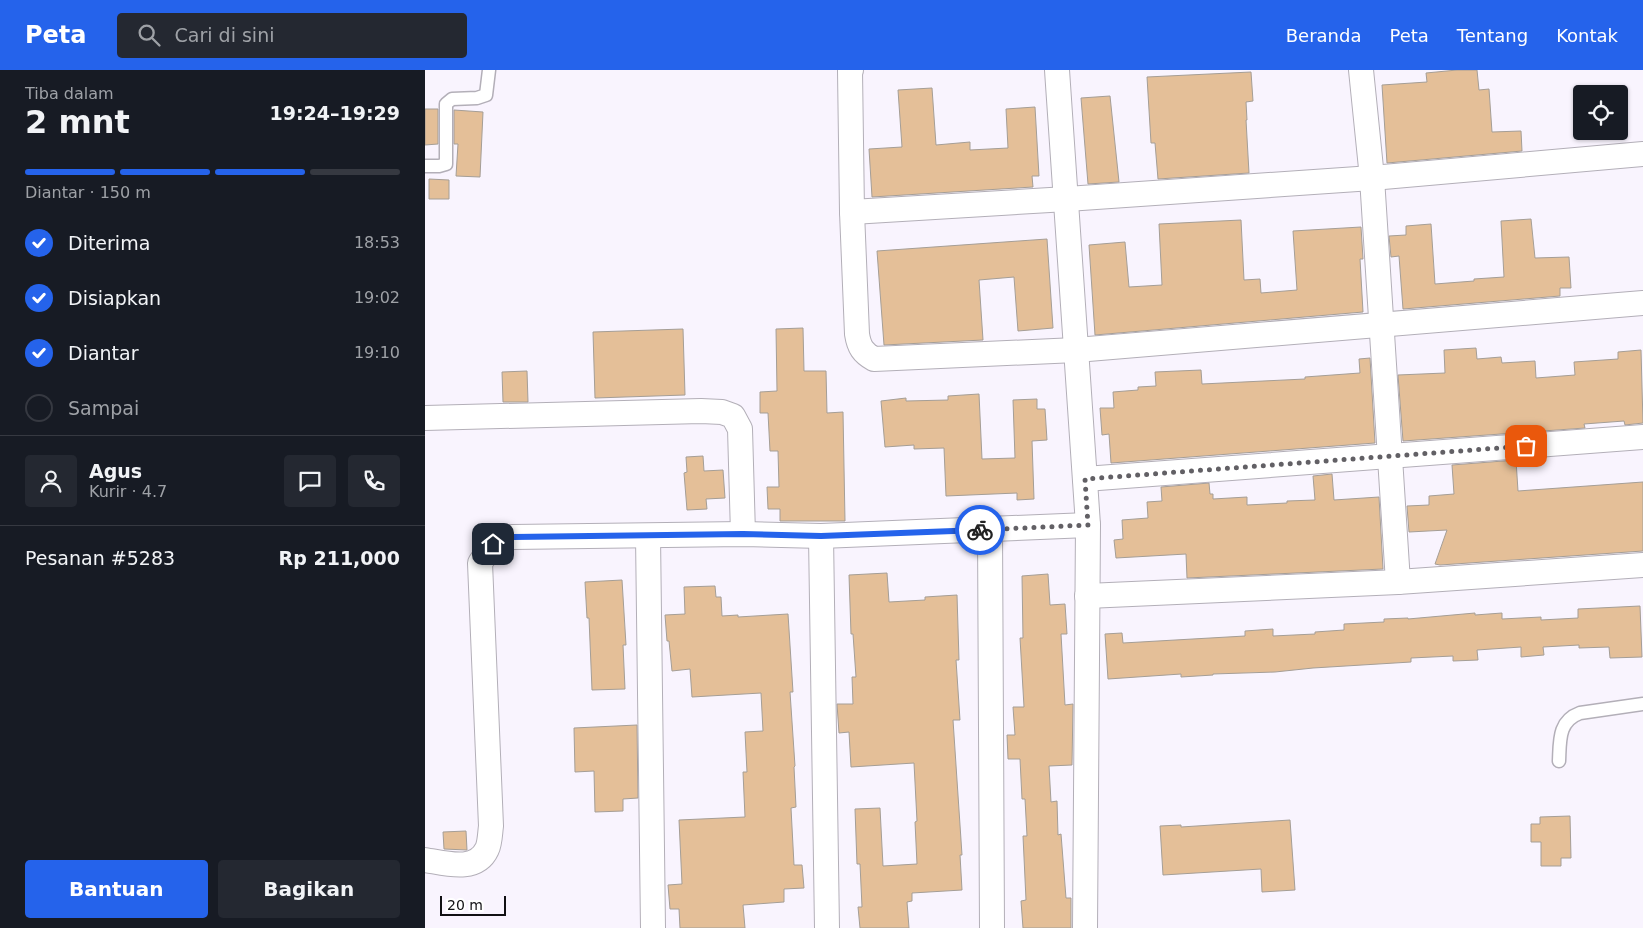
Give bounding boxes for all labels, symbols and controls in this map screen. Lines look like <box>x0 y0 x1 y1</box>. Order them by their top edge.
search box <box>117 13 467 58</box>
text: Peta <box>25 21 87 49</box>
icon: search <box>135 21 163 49</box>
text: Cari di sini <box>175 24 274 46</box>
text: Beranda <box>1286 25 1361 46</box>
text: Peta <box>1389 25 1429 46</box>
text: Tentang <box>1457 25 1528 46</box>
text: Kontak <box>1556 25 1618 46</box>
text: Tiba dalam <box>25 84 114 103</box>
map controls <box>1573 85 1628 140</box>
button: locate <box>1573 85 1628 140</box>
text: 19:24–19:29 <box>270 102 400 124</box>
text: 2 mnt <box>25 103 130 141</box>
text: Diantar · 150 m <box>25 183 151 202</box>
icon: check <box>25 229 53 257</box>
text: Diterima <box>68 232 150 254</box>
text: 18:53 <box>354 233 400 252</box>
icon: check <box>25 284 53 312</box>
text: Disiapkan <box>68 287 161 309</box>
text: 19:02 <box>354 288 400 307</box>
icon: check <box>25 339 53 367</box>
text: Diantar <box>68 342 139 364</box>
text: 19:10 <box>354 343 400 362</box>
text: Sampai <box>68 397 139 419</box>
pin <box>1505 425 1547 467</box>
icon: bag <box>1512 432 1540 460</box>
button: person <box>25 455 77 507</box>
button: chat <box>284 455 336 507</box>
button: phone <box>348 455 400 507</box>
text: Agus <box>89 460 142 482</box>
text: Kurir · 4.7 <box>89 482 167 501</box>
courier <box>955 505 1005 555</box>
icon: bike <box>966 516 994 544</box>
pin <box>472 523 514 565</box>
icon: home <box>479 530 507 558</box>
text: Pesanan #5283 <box>25 547 175 569</box>
text: Rp 211,000 <box>279 547 400 569</box>
button: Bantuan <box>25 860 208 918</box>
button: Bagikan <box>218 860 400 918</box>
scale bar <box>440 893 506 916</box>
text: 20 m <box>447 897 483 913</box>

